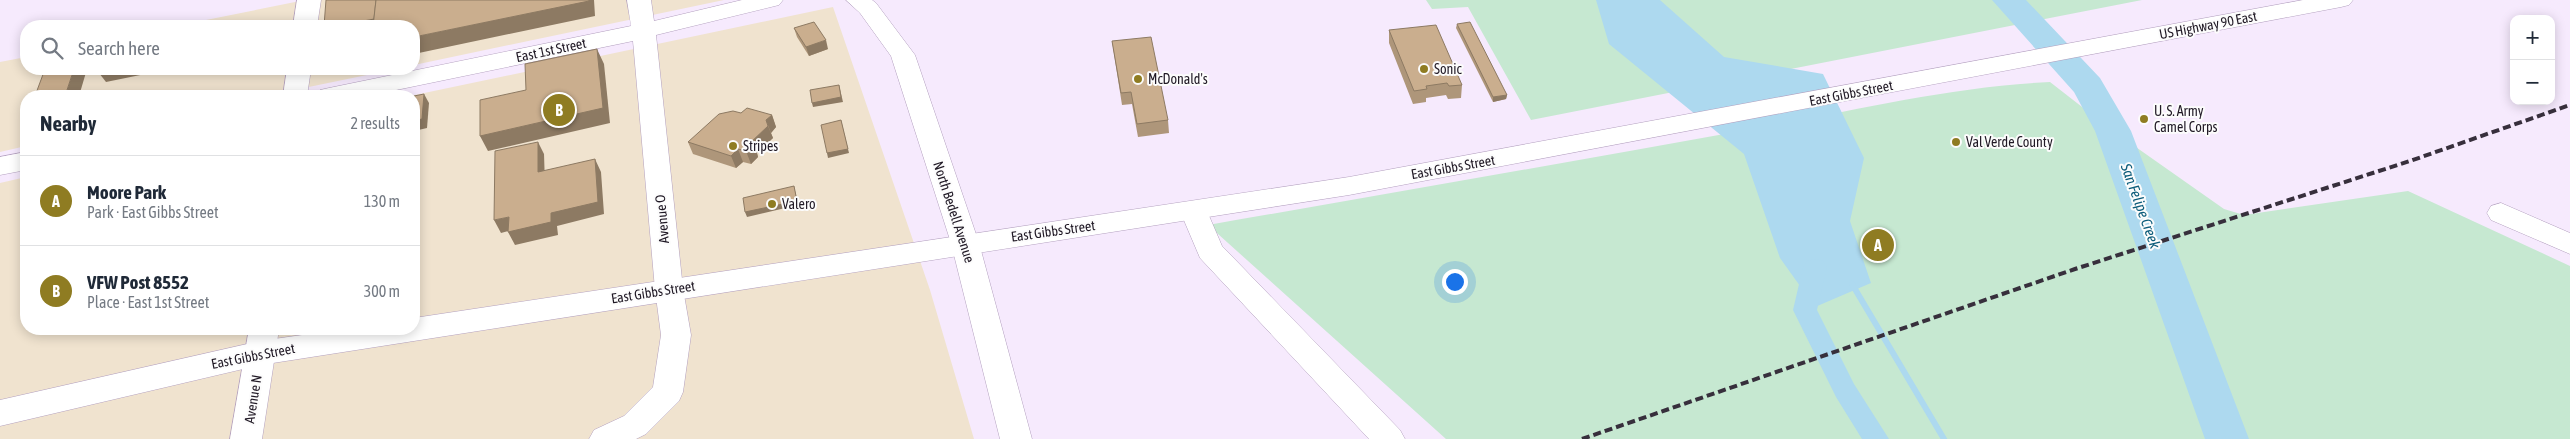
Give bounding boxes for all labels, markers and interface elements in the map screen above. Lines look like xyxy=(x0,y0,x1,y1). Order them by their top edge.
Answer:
street label: US Highway 90 East xyxy=(2158,8,2258,42)
map controls xyxy=(2510,15,2555,105)
button: + xyxy=(2510,15,2555,60)
search box xyxy=(20,20,420,75)
icon: search xyxy=(38,34,66,62)
street label: East 1st Street xyxy=(514,35,588,65)
text: Search here xyxy=(78,37,160,59)
button: − xyxy=(2510,60,2555,105)
place label: Sonic xyxy=(1434,61,1462,77)
marker: Sonic xyxy=(1418,63,1430,75)
place label: McDonald's xyxy=(1148,71,1208,87)
marker: McDonald's xyxy=(1132,73,1144,85)
street label: East Gibbs Street xyxy=(1808,77,1894,109)
pin: B xyxy=(543,91,575,129)
place label: U. S. Army Camel Corps xyxy=(2154,103,2218,135)
text: Nearby xyxy=(40,111,96,135)
marker: U. S. Army Camel Corps xyxy=(2138,113,2150,125)
text: 2 results xyxy=(350,114,400,132)
place label: Val Verde County xyxy=(1966,134,2053,150)
marker: Val Verde County xyxy=(1950,136,1962,148)
place label: Stripes xyxy=(743,138,778,154)
marker: Stripes xyxy=(727,140,739,152)
street label: East Gibbs Street xyxy=(1410,152,1496,182)
street label: North Bedell Avenue xyxy=(930,159,978,265)
water label: San Felipe Creek xyxy=(2117,160,2164,251)
text: Moore Park xyxy=(87,181,166,203)
text: A xyxy=(52,192,60,210)
text: 130 m xyxy=(364,192,400,210)
street label: Avenue O xyxy=(652,194,672,244)
place label: Valero xyxy=(782,196,816,212)
marker: Valero xyxy=(766,198,778,210)
text: Park · East Gibbs Street xyxy=(87,203,219,221)
street label: East Gibbs Street xyxy=(1010,217,1096,245)
pin: A xyxy=(1862,226,1894,264)
your location xyxy=(1442,269,1468,295)
text: VFW Post 8552 xyxy=(87,271,189,293)
street label: East Gibbs Street xyxy=(610,277,696,307)
text: B xyxy=(52,282,60,300)
text: 300 m xyxy=(364,282,400,300)
text: Place · East 1st Street xyxy=(87,293,209,311)
street label: East Gibbs Street xyxy=(210,340,296,372)
street label: Avenue N xyxy=(241,374,265,424)

